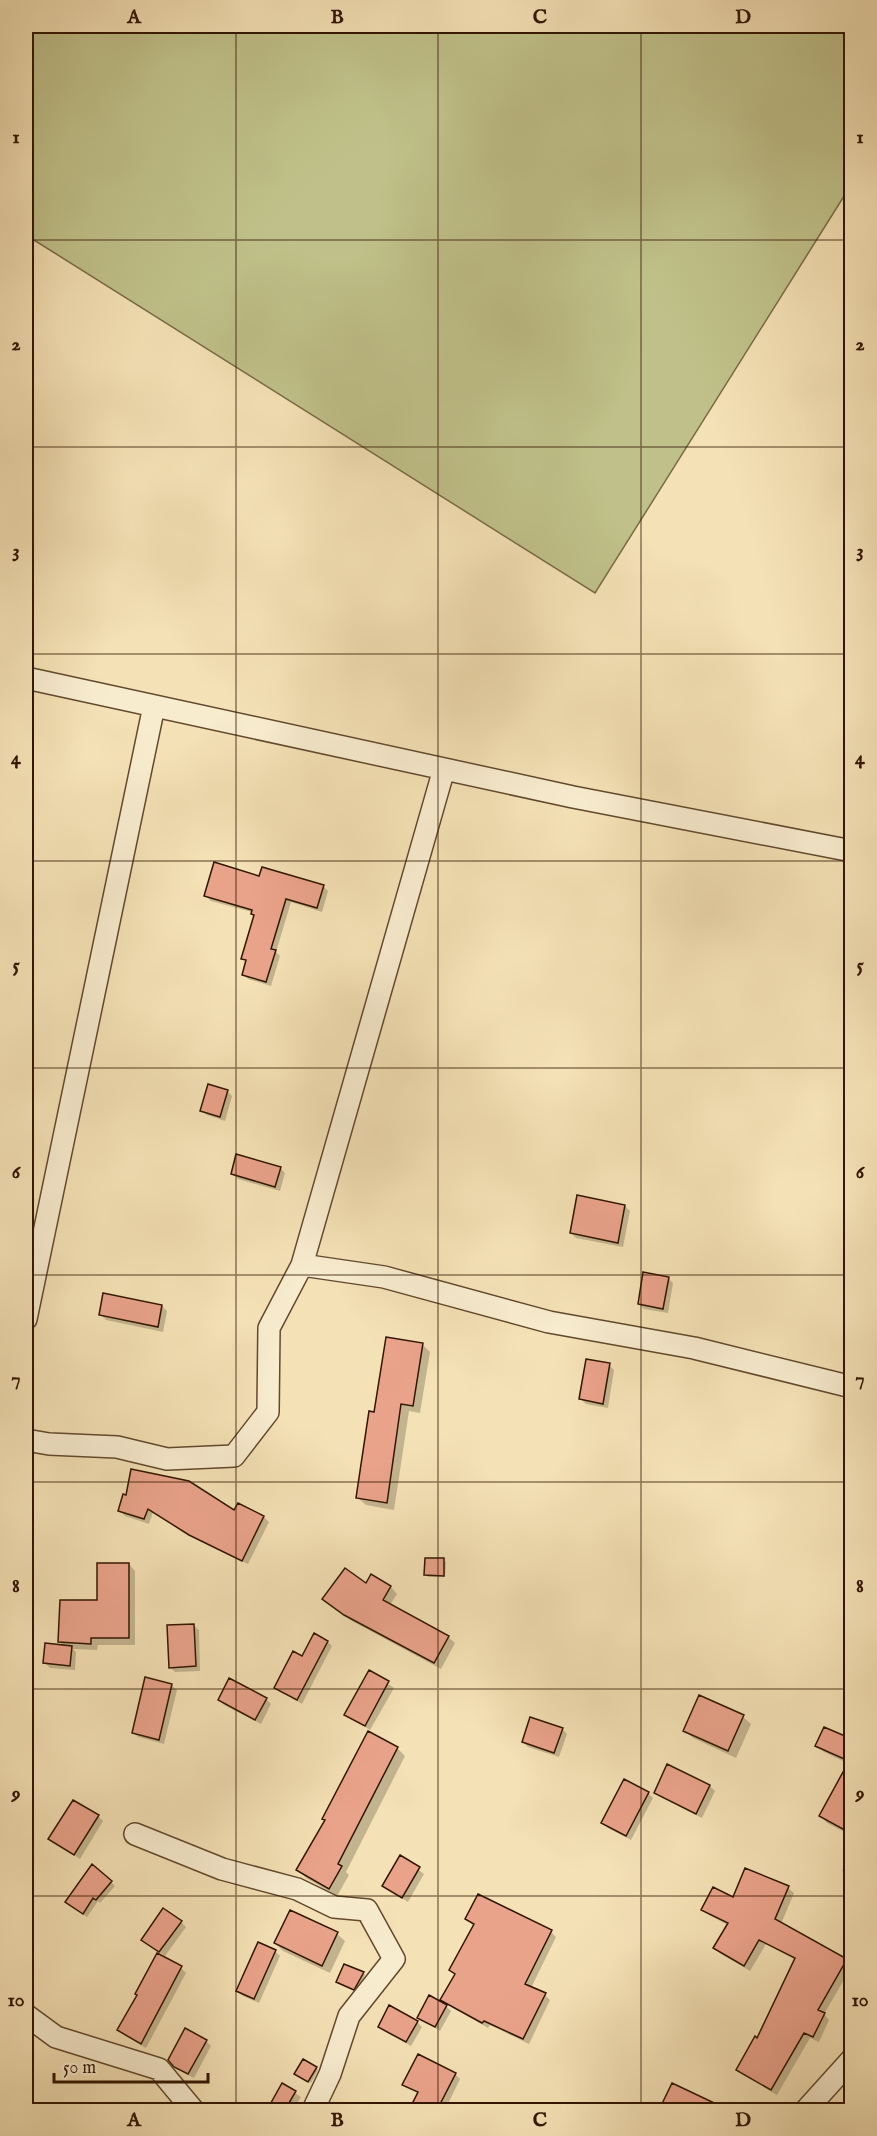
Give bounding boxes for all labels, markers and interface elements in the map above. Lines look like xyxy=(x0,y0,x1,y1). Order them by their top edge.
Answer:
text: A xyxy=(126,5,142,30)
text: B xyxy=(330,5,344,30)
text: C xyxy=(533,5,547,30)
text: D xyxy=(735,5,751,30)
text: 1 xyxy=(12,125,20,150)
text: 1 xyxy=(856,125,864,150)
text: 2 xyxy=(11,332,21,357)
text: 2 xyxy=(855,332,865,357)
text: 3 xyxy=(12,539,20,564)
text: 3 xyxy=(856,539,864,564)
text: 4 xyxy=(11,746,22,771)
text: 4 xyxy=(855,746,866,771)
text: 5 xyxy=(12,953,20,978)
text: 5 xyxy=(856,953,864,978)
text: 6 xyxy=(12,1160,22,1185)
text: 6 xyxy=(856,1160,866,1185)
text: 7 xyxy=(11,1367,21,1392)
text: 7 xyxy=(855,1367,865,1392)
text: 8 xyxy=(12,1574,20,1599)
text: 8 xyxy=(856,1574,864,1599)
text: 9 xyxy=(11,1781,21,1806)
text: 9 xyxy=(855,1781,865,1806)
text: 10 xyxy=(7,1988,25,2013)
text: 10 xyxy=(851,1988,869,2013)
scale bar xyxy=(54,2046,208,2084)
text: 50 m xyxy=(63,2057,96,2080)
text: A xyxy=(126,2108,142,2133)
text: B xyxy=(330,2108,344,2133)
text: C xyxy=(533,2108,547,2133)
text: D xyxy=(735,2108,751,2133)

